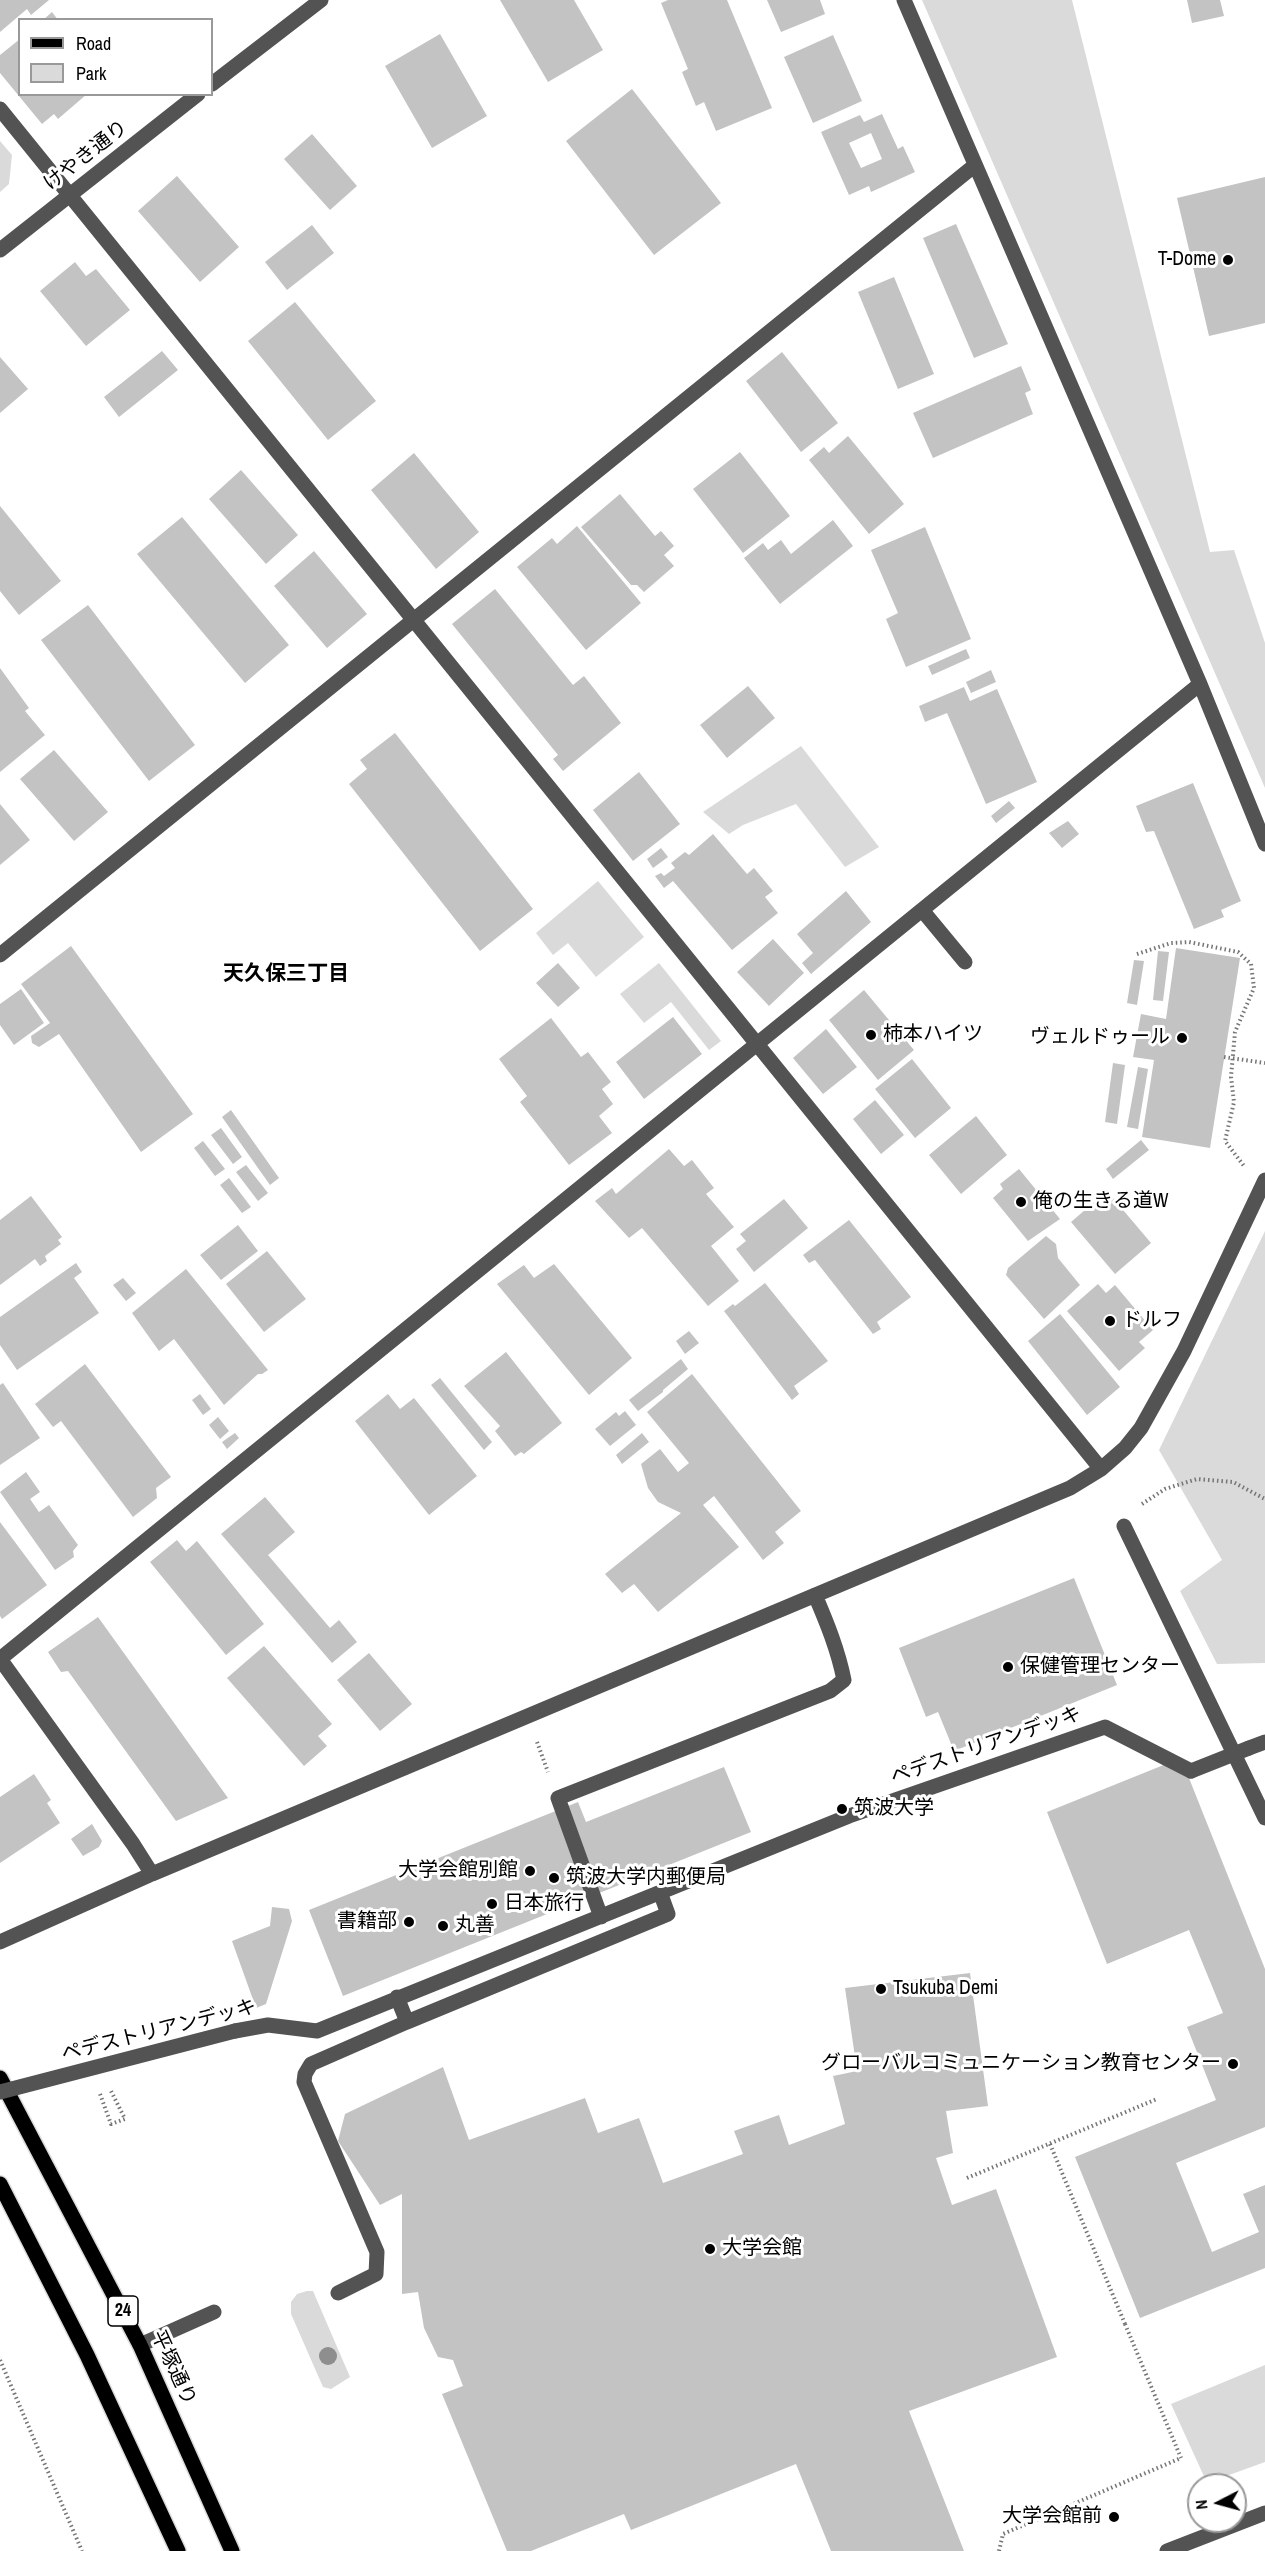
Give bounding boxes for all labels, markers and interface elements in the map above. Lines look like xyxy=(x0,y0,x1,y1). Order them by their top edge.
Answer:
legend xyxy=(18,18,213,96)
text: Road xyxy=(76,31,111,56)
text: Park xyxy=(76,61,106,86)
street label: けやき通り xyxy=(39,116,133,196)
place label: T-Dome xyxy=(1158,248,1216,272)
marker: T-Dome xyxy=(1221,253,1235,267)
district label: 天久保三丁目 xyxy=(223,961,349,987)
place label: 柿本ハイツ xyxy=(883,1023,983,1047)
place label: ヴェルドゥール xyxy=(1030,1026,1170,1050)
marker: 柿本ハイツ xyxy=(864,1028,878,1042)
marker: ヴェルドゥール xyxy=(1175,1031,1189,1045)
place label: 俺の生きる道W xyxy=(1033,1190,1168,1214)
marker: 俺の生きる道W xyxy=(1014,1195,1028,1209)
place label: ドルフ xyxy=(1122,1309,1182,1333)
marker: ドルフ xyxy=(1103,1314,1117,1328)
place label: 保健管理センター xyxy=(1020,1655,1180,1679)
marker: 保健管理センター xyxy=(1001,1660,1015,1674)
street label: ペデストリアンデッキ xyxy=(888,1702,1084,1790)
place label: 筑波大学 xyxy=(854,1797,934,1821)
marker: 筑波大学 xyxy=(835,1802,849,1816)
place label: 大学会館別館 xyxy=(398,1859,518,1883)
marker: 大学会館別館 xyxy=(523,1864,537,1878)
place label: 筑波大学内郵便局 xyxy=(566,1866,726,1890)
marker: 筑波大学内郵便局 xyxy=(547,1871,561,1885)
place label: 日本旅行 xyxy=(504,1892,584,1916)
marker: 日本旅行 xyxy=(485,1897,499,1911)
place label: 書籍部 xyxy=(337,1910,397,1934)
place label: 丸善 xyxy=(455,1914,495,1938)
marker: 書籍部 xyxy=(402,1915,416,1929)
marker: 丸善 xyxy=(436,1919,450,1933)
place label: Tsukuba Demi xyxy=(893,1977,998,2001)
marker: Tsukuba Demi xyxy=(874,1982,888,1996)
street label: ペデストリアンデッキ xyxy=(59,1995,259,2067)
place label: グローバルコミュニケーション教育センター xyxy=(821,2052,1221,2076)
marker: グローバルコミュニケーション教育センター xyxy=(1226,2057,1240,2071)
place label: 大学会館 xyxy=(722,2237,802,2261)
marker: 大学会館 xyxy=(703,2242,717,2256)
road number: 24 xyxy=(108,2296,138,2326)
street label: 平塚通り xyxy=(145,2327,201,2409)
north arrow xyxy=(1187,2473,1247,2533)
text: N xyxy=(1190,2499,1213,2511)
place label: 大学会館前 xyxy=(1002,2505,1102,2529)
marker: 大学会館前 xyxy=(1107,2510,1121,2524)

